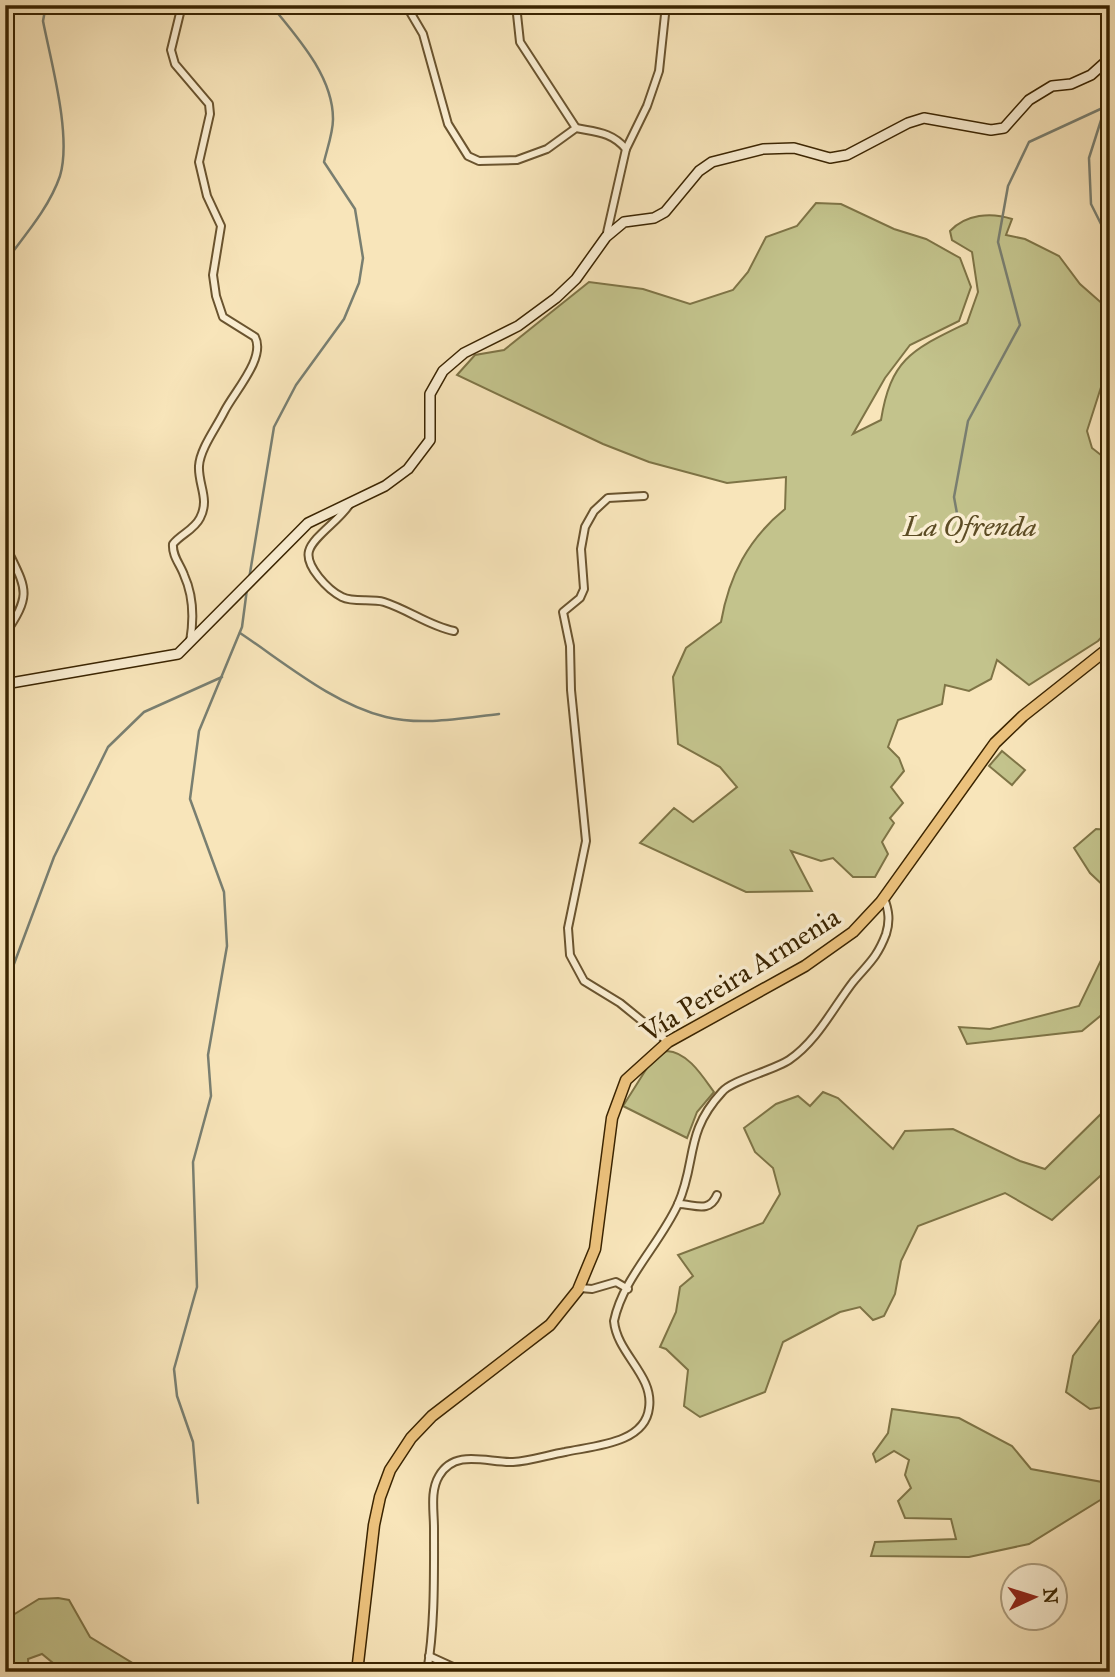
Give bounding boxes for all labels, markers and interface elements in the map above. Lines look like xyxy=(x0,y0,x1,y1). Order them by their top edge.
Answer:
park label: La Ofrenda xyxy=(901,509,1037,544)
street label: Vía Pereira Armenia xyxy=(633,899,847,1050)
north arrow xyxy=(1000,1562,1070,1632)
text: N xyxy=(1038,1587,1062,1605)

